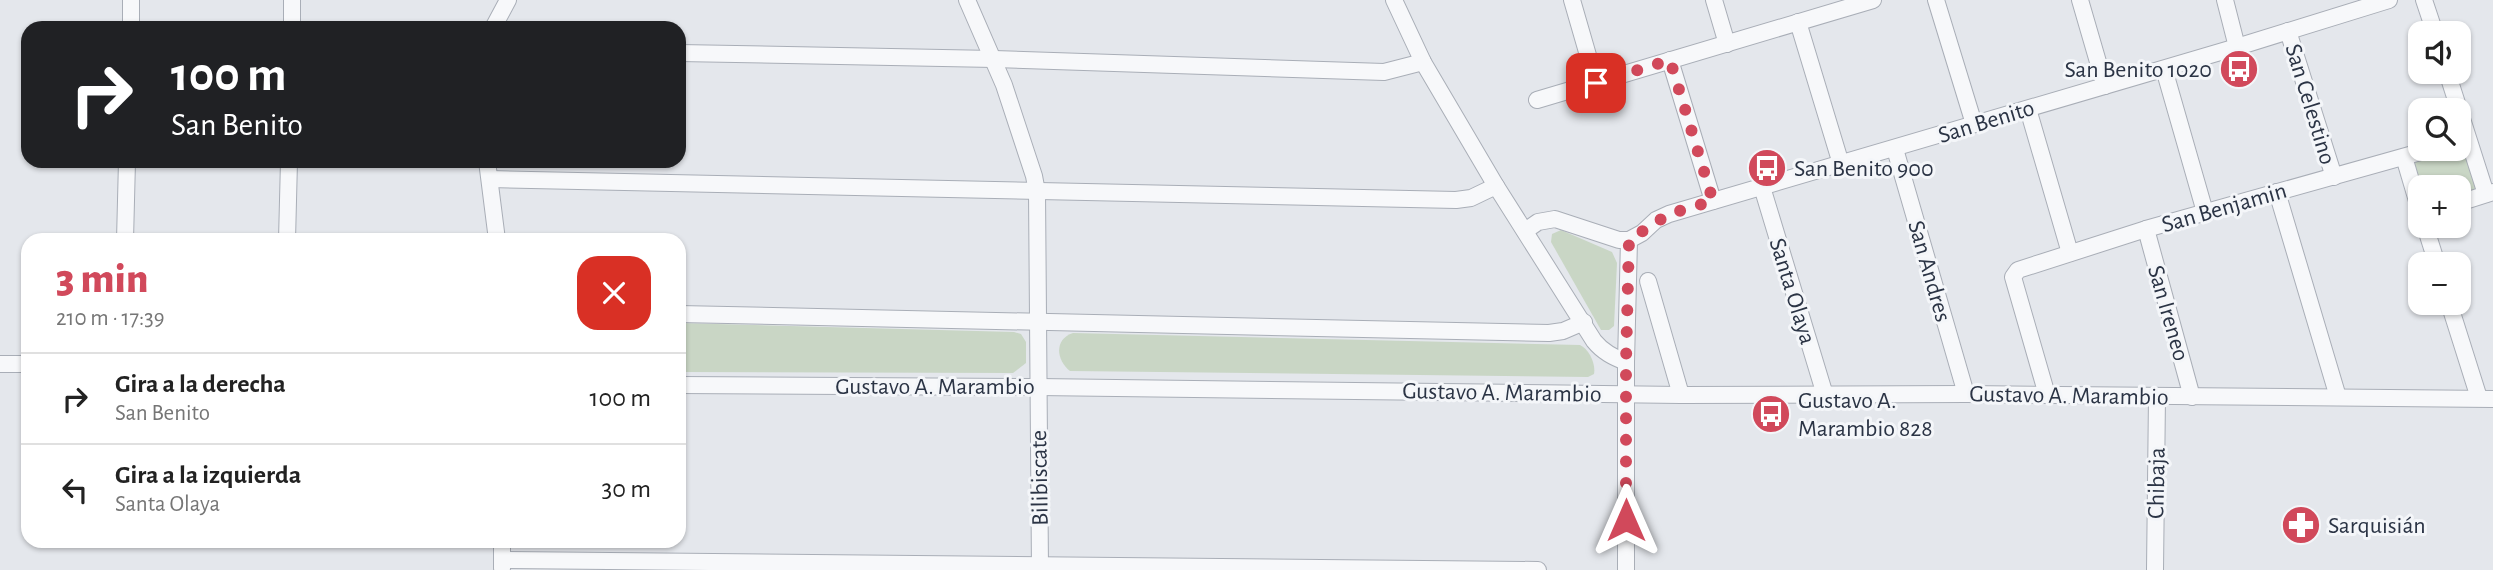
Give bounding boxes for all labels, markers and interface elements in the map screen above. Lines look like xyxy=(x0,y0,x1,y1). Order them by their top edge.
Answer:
map controls xyxy=(2408,21,2471,315)
button: sound xyxy=(2408,21,2471,84)
street label: San Celestino xyxy=(2280,41,2340,167)
bus stop icon: San Benito 1020 xyxy=(2218,48,2260,90)
icon: right xyxy=(56,49,147,140)
text: 100 m xyxy=(171,51,287,100)
pin xyxy=(1566,53,1626,113)
place label: San Benito 1020 xyxy=(2064,58,2212,82)
icon: arrive xyxy=(1577,64,1615,102)
street label: San Benito xyxy=(1935,96,2037,148)
button: search xyxy=(2408,98,2471,161)
text: San Benito xyxy=(171,109,303,141)
bus stop icon: San Benito 900 xyxy=(1746,147,1788,189)
place label: San Benito 900 xyxy=(1794,157,1934,181)
button: + xyxy=(2408,175,2471,238)
street label: San Benjamin xyxy=(2159,179,2289,237)
street label: San Andres xyxy=(1903,218,1955,325)
street label: Santa Olaya xyxy=(1765,235,1820,347)
button: − xyxy=(2408,252,2471,315)
button: close xyxy=(577,256,651,330)
text: 3 min xyxy=(56,258,148,300)
street label: San Ireneo xyxy=(2143,263,2193,364)
text: 210 m · 17:39 xyxy=(56,307,165,330)
text: Gira a la derecha xyxy=(115,371,286,397)
street label: Gustavo A. Marambio xyxy=(835,375,1035,399)
street label: Gustavo A. Marambio xyxy=(1402,379,1602,407)
icon: right xyxy=(56,380,94,418)
street label: Gustavo A. Marambio xyxy=(1969,382,2169,410)
text: 100 m xyxy=(590,385,651,411)
place label: Gustavo A. Marambio 828 xyxy=(1798,389,1933,441)
bus stop icon: Gustavo A. Marambio 828 xyxy=(1750,393,1792,435)
text: San Benito xyxy=(115,402,210,425)
street label: Bilibiscate xyxy=(1027,430,1053,526)
street label: Chibaja xyxy=(2144,447,2170,519)
text: Gira a la izquierda xyxy=(115,462,301,488)
icon: left xyxy=(56,471,94,509)
text: 30 m xyxy=(601,476,651,502)
position arrow xyxy=(1589,483,1663,557)
text: Santa Olaya xyxy=(115,493,220,516)
pharmacy icon: Sarquisián xyxy=(2280,504,2322,546)
place label: Sarquisián xyxy=(2328,514,2426,538)

